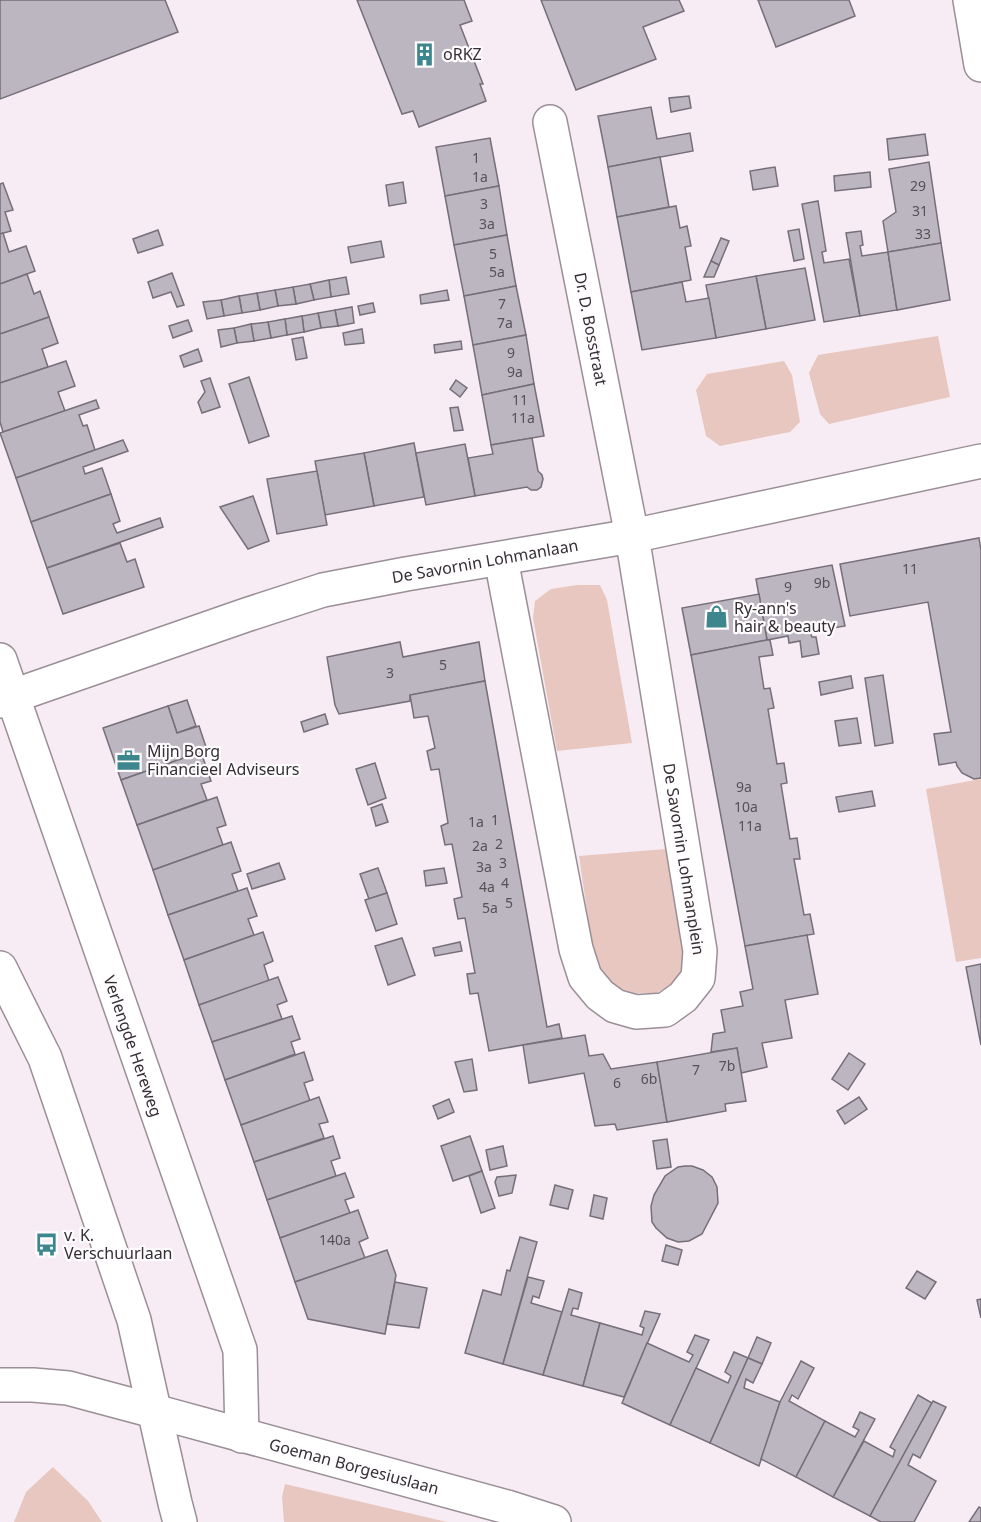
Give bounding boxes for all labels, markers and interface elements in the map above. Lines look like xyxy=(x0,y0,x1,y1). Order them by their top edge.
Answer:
building icon: oRKZ xyxy=(412,41,438,67)
place label: oRKZ xyxy=(443,43,482,65)
house number: 1 xyxy=(472,148,480,167)
house number: 1a xyxy=(472,167,488,186)
house number: 29 xyxy=(910,176,926,195)
house number: 3 xyxy=(480,194,488,213)
house number: 31 xyxy=(912,201,928,220)
house number: 3a xyxy=(479,214,495,233)
house number: 33 xyxy=(915,224,931,243)
house number: 5 xyxy=(489,244,497,263)
house number: 5a xyxy=(489,262,505,281)
street label: Dr. D. Bosstraat xyxy=(569,271,613,388)
house number: 7 xyxy=(498,294,506,313)
house number: 7a xyxy=(497,313,513,332)
house number: 9 xyxy=(507,343,515,362)
house number: 9a xyxy=(507,362,523,381)
house number: 11 xyxy=(512,390,528,409)
house number: 11a xyxy=(511,408,535,427)
street label: De Savornin Lohmanlaan xyxy=(390,534,580,588)
house number: 11 xyxy=(902,559,918,578)
house number: 9b xyxy=(814,573,830,592)
house number: 9 xyxy=(784,577,792,596)
place label: Ry-ann's hair & beauty xyxy=(734,597,836,637)
shop icon: Ry-ann's hair & beauty xyxy=(703,604,729,630)
house number: 5 xyxy=(439,655,447,674)
house number: 3 xyxy=(386,663,394,682)
place label: Mijn Borg Financieel Adviseurs xyxy=(147,740,300,780)
office icon: Mijn Borg Financieel Adviseurs xyxy=(116,747,142,773)
street label: De Savornin Lohmanplein xyxy=(658,762,710,956)
house number: 9a xyxy=(736,777,752,796)
house number: 10a xyxy=(734,797,758,816)
house number: 1 xyxy=(491,810,499,829)
house number: 1a xyxy=(468,812,484,831)
house number: 11a xyxy=(738,816,762,835)
house number: 2 xyxy=(495,834,503,853)
house number: 2a xyxy=(472,836,488,855)
house number: 3 xyxy=(499,853,507,872)
house number: 3a xyxy=(476,857,492,876)
house number: 4 xyxy=(501,873,509,892)
house number: 4a xyxy=(479,877,495,896)
house number: 5 xyxy=(505,893,513,912)
house number: 5a xyxy=(482,898,498,917)
street label: Verlengde Hereweg xyxy=(98,972,168,1120)
house number: 7b xyxy=(719,1056,735,1075)
house number: 7 xyxy=(692,1060,700,1079)
house number: 6b xyxy=(641,1069,657,1088)
house number: 6 xyxy=(613,1073,621,1092)
place label: v. K. Verschuurlaan xyxy=(64,1224,173,1264)
house number: 140a xyxy=(319,1230,351,1249)
bus stop icon: v. K. Verschuurlaan xyxy=(33,1231,59,1257)
street label: Goeman Borgesiuslaan xyxy=(267,1433,441,1499)

